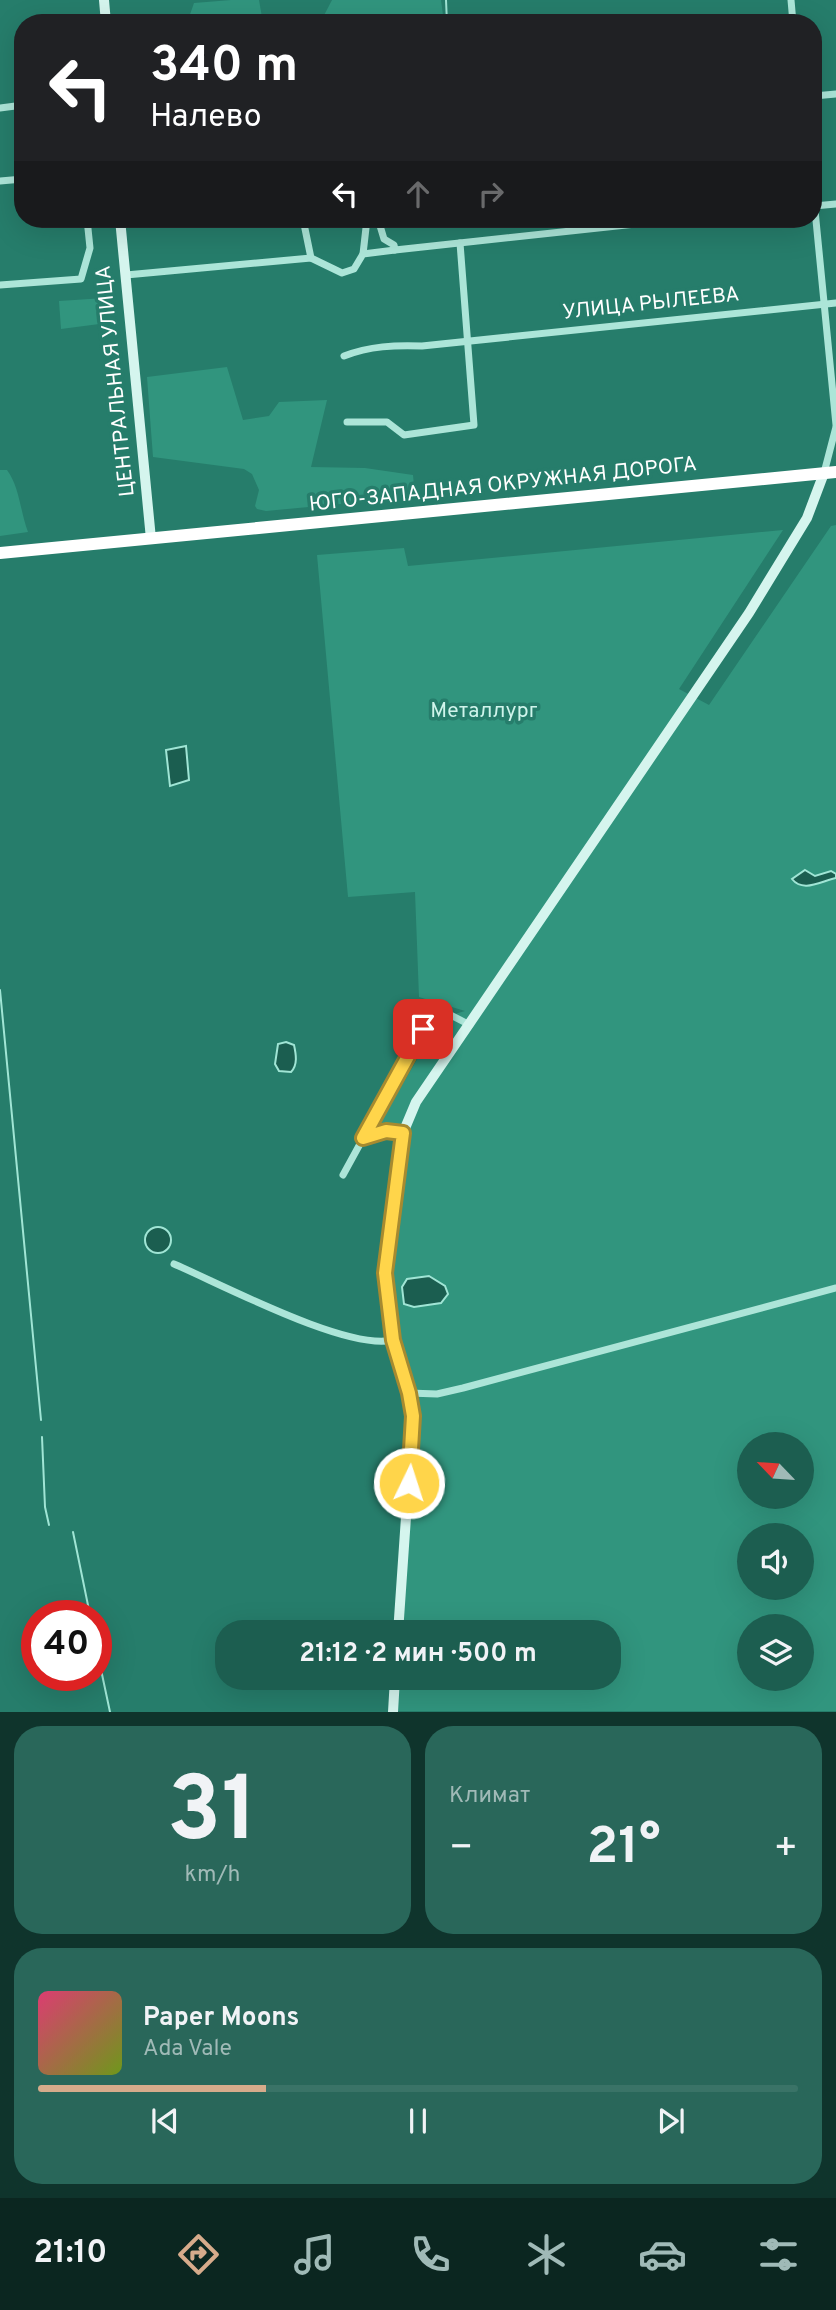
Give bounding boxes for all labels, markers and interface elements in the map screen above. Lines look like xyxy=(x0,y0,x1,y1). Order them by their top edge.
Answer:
text: 340 m xyxy=(150,37,298,99)
icon: left xyxy=(35,42,126,133)
text: Налево xyxy=(150,98,262,138)
icon: left xyxy=(326,175,364,213)
icon: ahead xyxy=(399,175,437,213)
icon: right xyxy=(472,175,510,213)
street label: ЦЕНТРАЛЬНАЯ УЛИЦА xyxy=(90,264,142,498)
street label: УЛИЦА РЫЛЕЕВА xyxy=(561,281,741,327)
street label: ЮГО-ЗАПАДНАЯ ОКРУЖНАЯ ДОРОГА xyxy=(308,451,698,519)
park label: Металлург xyxy=(430,698,538,725)
pin xyxy=(393,999,453,1059)
icon: arrive xyxy=(404,1010,442,1048)
north arrow xyxy=(737,1432,814,1508)
map controls xyxy=(737,1432,814,1691)
position arrow xyxy=(372,1446,446,1520)
button: sound xyxy=(737,1523,814,1600)
speed limit sign: 40 xyxy=(21,1600,112,1691)
button: layers xyxy=(737,1614,814,1691)
text: 21:12 · 2 мин · 500 m xyxy=(299,1638,537,1671)
text: 31 xyxy=(167,1758,258,1873)
text: Климат xyxy=(449,1782,530,1811)
text: 21° xyxy=(586,1816,661,1882)
text: − xyxy=(449,1825,474,1874)
text: + xyxy=(773,1825,798,1874)
text: km/h xyxy=(185,1861,240,1890)
text: Paper Moons xyxy=(143,2002,299,2035)
text: Ada Vale xyxy=(143,2035,232,2064)
icon: previous xyxy=(146,2102,184,2140)
icon: pause xyxy=(399,2102,437,2140)
icon: next xyxy=(652,2102,690,2140)
icon: directions xyxy=(174,2230,223,2279)
icon: music xyxy=(290,2230,339,2279)
icon: phone xyxy=(406,2230,455,2279)
icon: climate xyxy=(522,2230,571,2279)
icon: car xyxy=(638,2230,687,2279)
icon: filters xyxy=(754,2230,803,2279)
text: 21:10 xyxy=(33,2234,107,2274)

